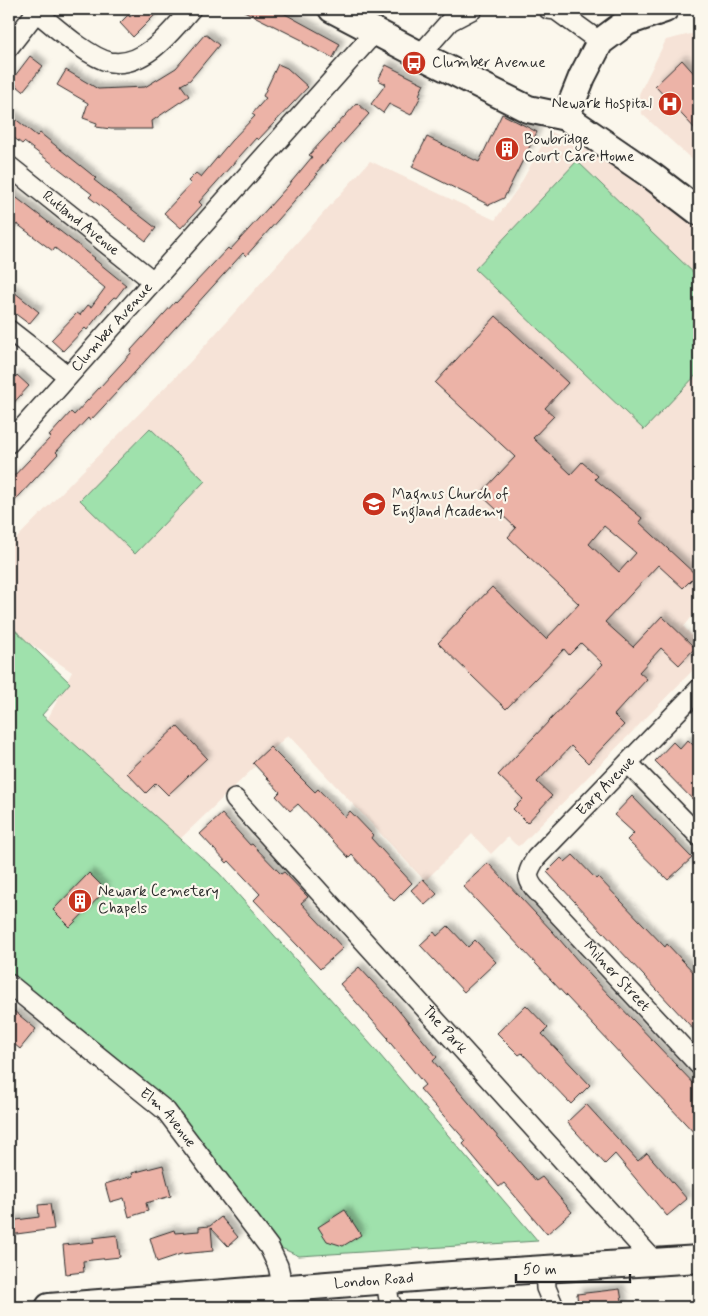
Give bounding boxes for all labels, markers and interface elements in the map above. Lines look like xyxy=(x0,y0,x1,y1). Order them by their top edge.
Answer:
bus stop icon: Clumber Avenue xyxy=(401,50,427,76)
place label: Clumber Avenue xyxy=(432,53,546,73)
hospital icon: Newark Hospital xyxy=(657,91,683,117)
place label: Newark Hospital xyxy=(552,94,652,114)
place label: Bowbridge Court Care Home xyxy=(524,130,634,167)
building icon: Bowbridge Court Care Home xyxy=(494,136,520,162)
street label: Rutland Avenue xyxy=(38,186,124,261)
street label: Clumber Avenue xyxy=(67,278,157,376)
place label: Magnus Church of England Academy xyxy=(392,485,508,523)
school or university icon: Magnus Church of England Academy xyxy=(361,491,387,517)
street label: Earp Avenue xyxy=(572,752,640,820)
place label: Newark Cemetery Chapels xyxy=(98,882,219,919)
building icon: Newark Cemetery Chapels xyxy=(67,888,93,914)
street label: Milner Street xyxy=(579,937,655,1016)
street label: The Park xyxy=(417,1002,472,1059)
street label: Elm Avenue xyxy=(135,1084,200,1152)
scale bar xyxy=(516,1251,629,1283)
text: 50 m xyxy=(523,1260,557,1280)
street label: London Road xyxy=(333,1268,415,1294)

